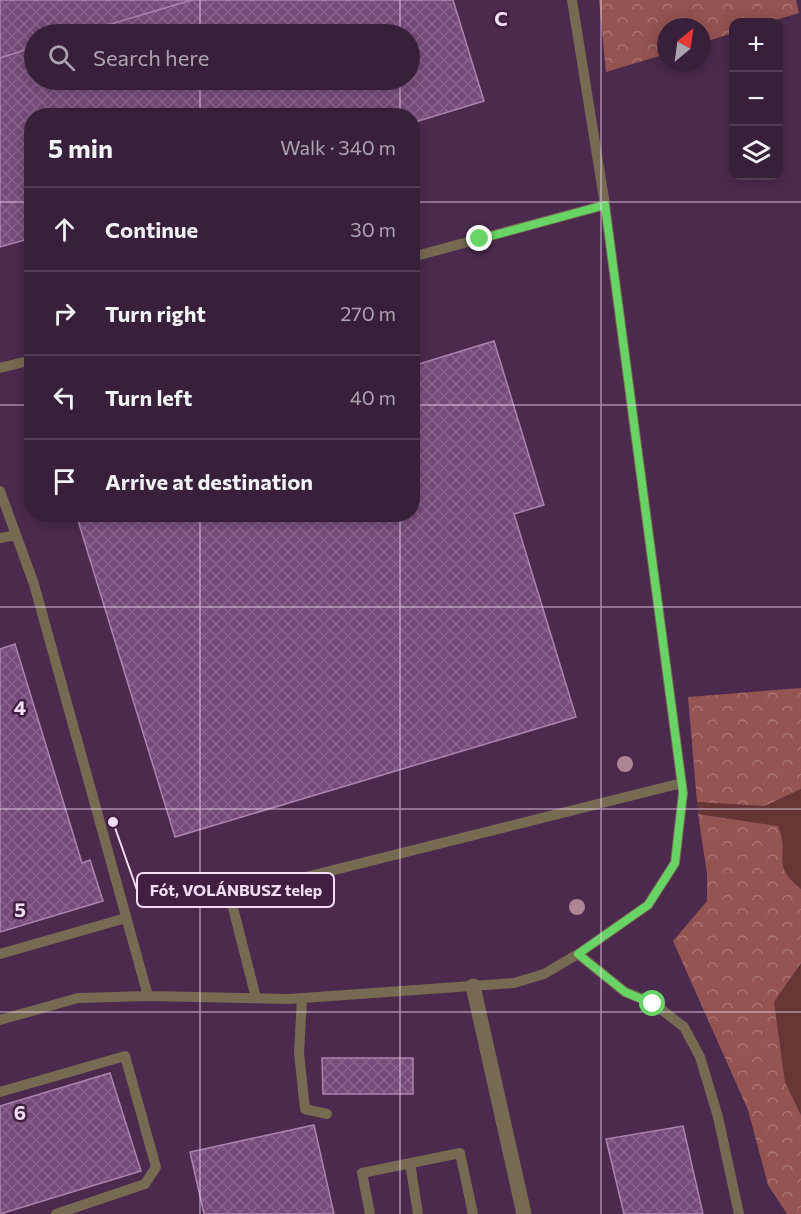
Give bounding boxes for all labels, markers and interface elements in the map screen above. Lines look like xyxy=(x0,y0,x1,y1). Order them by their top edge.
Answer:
text: C xyxy=(494,6,508,30)
north arrow xyxy=(657,18,711,72)
map controls xyxy=(729,18,783,180)
button: + xyxy=(729,18,783,72)
search box xyxy=(24,24,420,90)
icon: search xyxy=(45,41,78,74)
text: Search here xyxy=(93,44,209,71)
button: − xyxy=(729,72,783,126)
button: layers xyxy=(729,126,783,180)
text: 5 min xyxy=(48,132,113,163)
text: Walk · 340 m xyxy=(280,135,396,159)
icon: ahead xyxy=(48,213,81,246)
text: Continue xyxy=(105,216,198,243)
text: 30 m xyxy=(350,217,396,241)
route end xyxy=(466,225,492,251)
icon: right xyxy=(48,297,81,330)
text: Turn right xyxy=(105,300,206,327)
text: 270 m xyxy=(340,301,396,325)
icon: left xyxy=(48,381,81,414)
text: Turn left xyxy=(105,384,192,411)
text: 40 m xyxy=(350,385,396,409)
icon: arrive xyxy=(48,465,81,498)
text: Arrive at destination xyxy=(105,468,313,495)
text: 4 xyxy=(14,695,26,719)
callout: Fót, VOLÁNBUSZ telep xyxy=(137,873,334,907)
text: Fót, VOLÁNBUSZ telep xyxy=(150,880,322,899)
text: 5 xyxy=(14,897,26,921)
route start xyxy=(639,990,665,1016)
text: 6 xyxy=(14,1100,26,1124)

